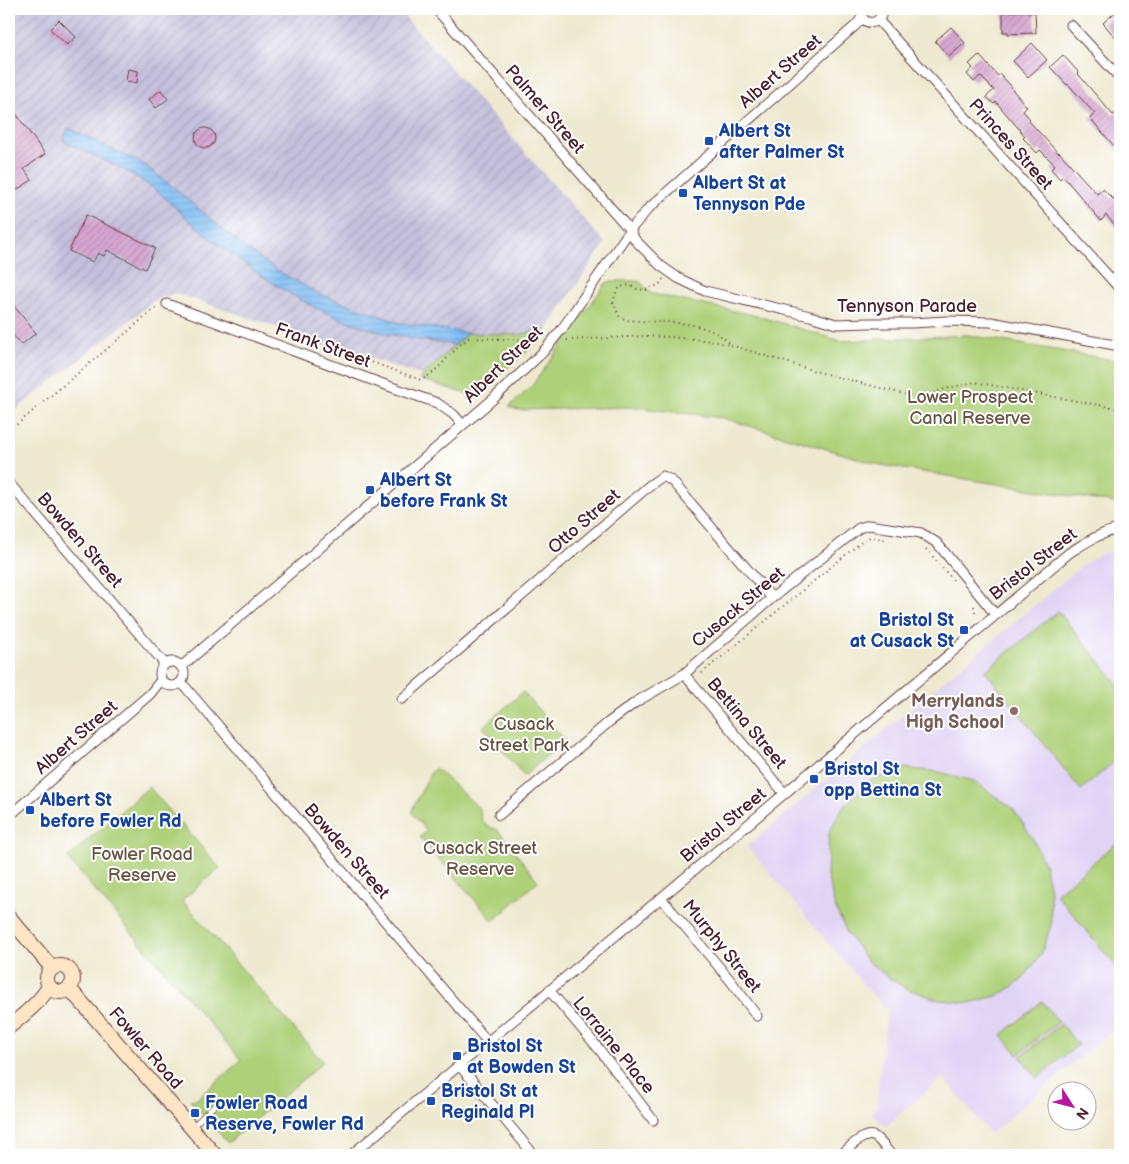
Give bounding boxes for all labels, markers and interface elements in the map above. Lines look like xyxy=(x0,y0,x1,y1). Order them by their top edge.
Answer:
street label: Albert Street xyxy=(735,30,826,113)
street label: Palmer Street xyxy=(500,61,589,158)
street label: Princes Street xyxy=(964,94,1057,195)
place label: Albert St after Palmer St xyxy=(718,121,844,163)
marker: Albert St after Palmer St xyxy=(703,135,715,147)
place label: Albert St at Tennyson Pde xyxy=(692,173,805,215)
marker: Albert St at Tennyson Pde xyxy=(677,187,689,199)
street label: Tennyson Parade xyxy=(837,296,977,317)
street label: Frank Street xyxy=(272,319,374,373)
street label: Albert Street xyxy=(459,321,548,407)
park label: Lower Prospect Canal Reserve xyxy=(907,387,1034,429)
place label: Albert St before Frank St xyxy=(379,470,507,512)
marker: Albert St before Frank St xyxy=(364,484,376,496)
street label: Otto Street xyxy=(544,484,625,558)
street label: Bowden Street xyxy=(33,488,127,593)
street label: Bristol Street xyxy=(985,523,1082,605)
street label: Cusack Street xyxy=(688,562,789,652)
place label: Bristol St at Cusack St xyxy=(850,610,954,652)
marker: Bristol St at Cusack St xyxy=(958,624,970,636)
street label: Bettina Street xyxy=(702,673,791,774)
place label: Merrylands High School xyxy=(906,691,1004,733)
street label: Albert Street xyxy=(31,696,122,779)
marker: Merrylands High School xyxy=(1008,705,1020,717)
park label: Cusack Street Park xyxy=(479,714,569,756)
place label: Bristol St opp Bettina St xyxy=(824,759,941,801)
marker: Bristol St opp Bettina St xyxy=(808,773,820,785)
street label: Bristol Street xyxy=(676,783,771,867)
place label: Albert St before Fowler Rd xyxy=(39,790,182,832)
street label: Bowden Street xyxy=(300,799,394,904)
marker: Albert St before Fowler Rd xyxy=(24,804,36,816)
park label: Cusack Street Reserve xyxy=(423,838,538,880)
park label: Fowler Road Reserve xyxy=(91,844,193,886)
street label: Murphy Street xyxy=(678,896,766,997)
street label: Lorraine Place xyxy=(568,993,659,1098)
street label: Fowler Road xyxy=(104,1003,187,1094)
place label: Bristol St at Bowden St xyxy=(467,1036,575,1078)
marker: Bristol St at Bowden St xyxy=(451,1050,463,1062)
place label: Bristol St at Reginald Pl xyxy=(441,1081,538,1123)
north arrow xyxy=(1046,1082,1096,1132)
place label: Fowler Road Reserve, Fowler Rd xyxy=(205,1093,364,1135)
marker: Bristol St at Reginald Pl xyxy=(425,1095,437,1107)
text: N xyxy=(1072,1104,1092,1123)
marker: Fowler Road Reserve, Fowler Rd xyxy=(189,1107,201,1119)

